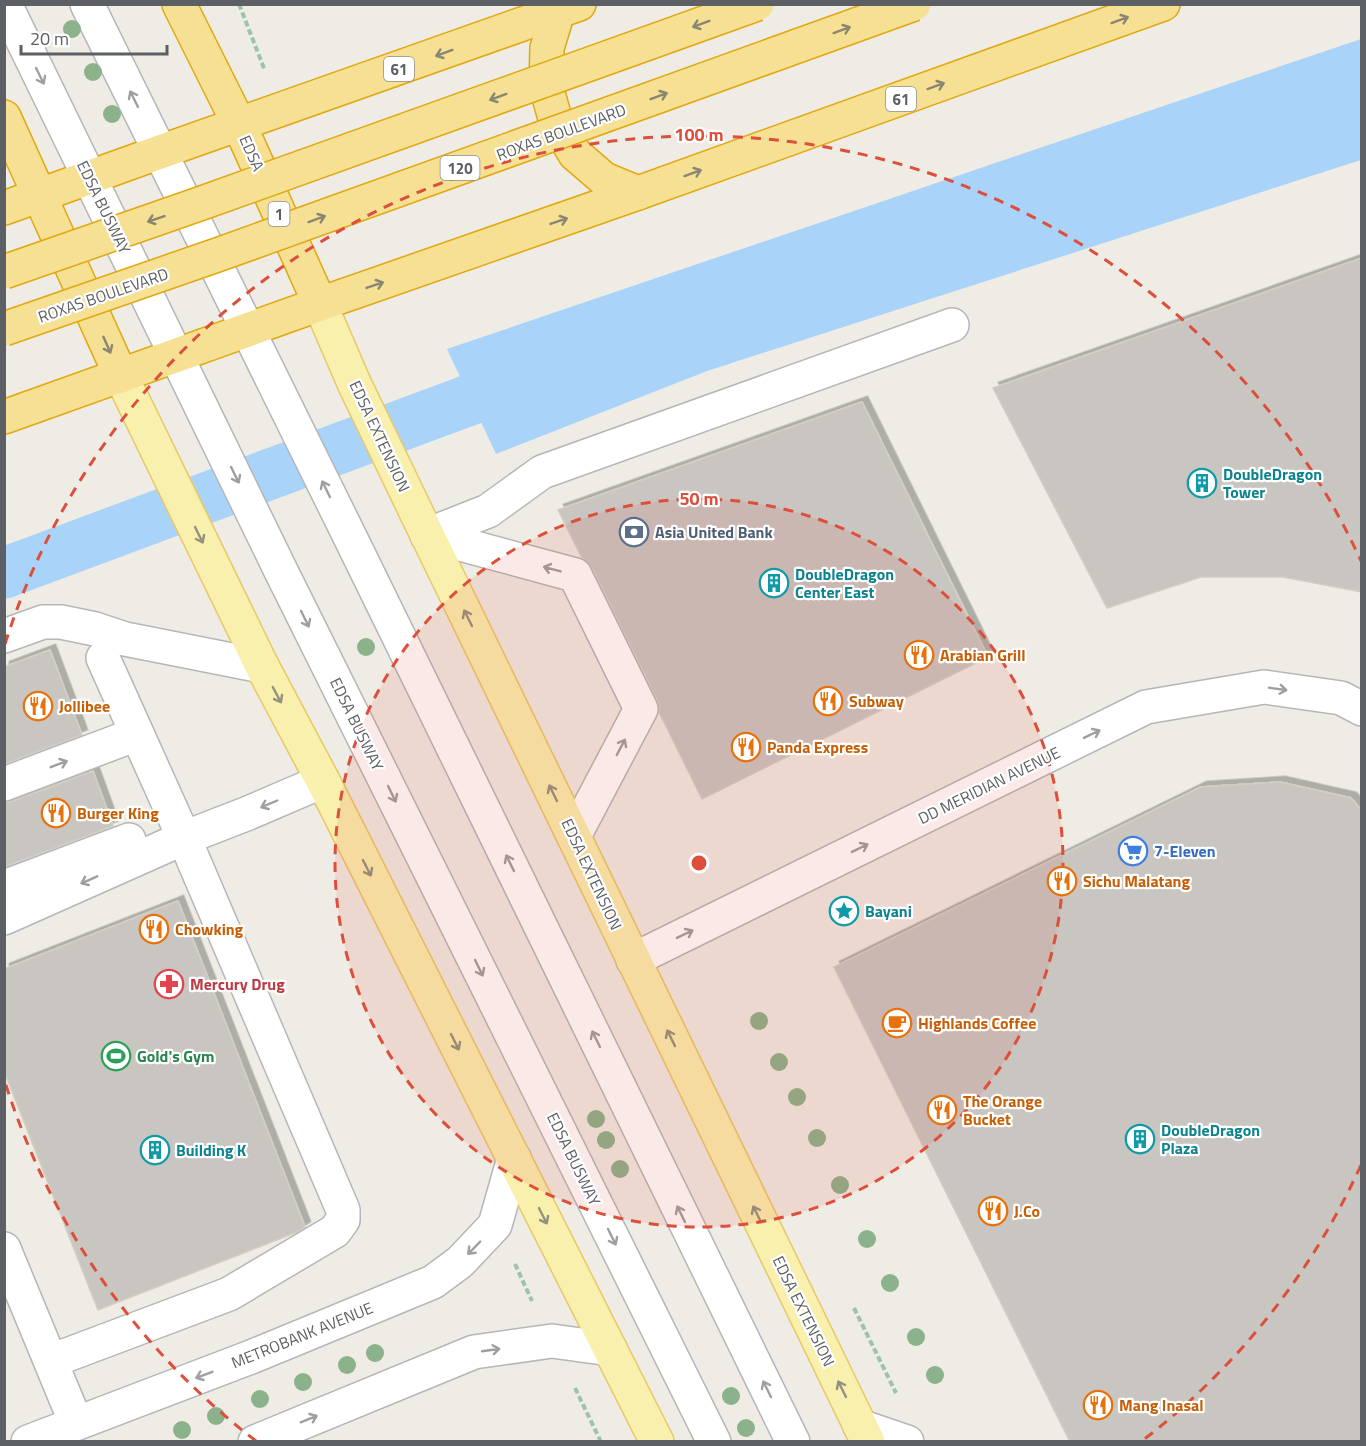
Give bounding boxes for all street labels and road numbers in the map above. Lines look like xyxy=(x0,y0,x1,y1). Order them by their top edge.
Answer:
road number: 61 xyxy=(384,57,414,81)
road number: 61 xyxy=(886,87,916,111)
street label: ROXAS BOULEVARD xyxy=(493,97,629,167)
street label: EDSA xyxy=(233,131,271,175)
street label: EDSA BUSWAY xyxy=(71,156,137,258)
road number: 120 xyxy=(440,156,480,180)
road number: 1 xyxy=(268,202,290,226)
street label: ROXAS BOULEVARD xyxy=(35,261,171,329)
street label: EDSA EXTENSION xyxy=(344,376,416,496)
street label: EDSA BUSWAY xyxy=(324,673,390,775)
street label: DD MERIDIAN AVENUE xyxy=(914,740,1064,830)
street label: EDSA EXTENSION xyxy=(556,814,628,934)
street label: EDSA BUSWAY xyxy=(541,1108,607,1210)
street label: EDSA EXTENSION xyxy=(767,1252,841,1370)
street label: METROBANK AVENUE xyxy=(227,1296,377,1374)

